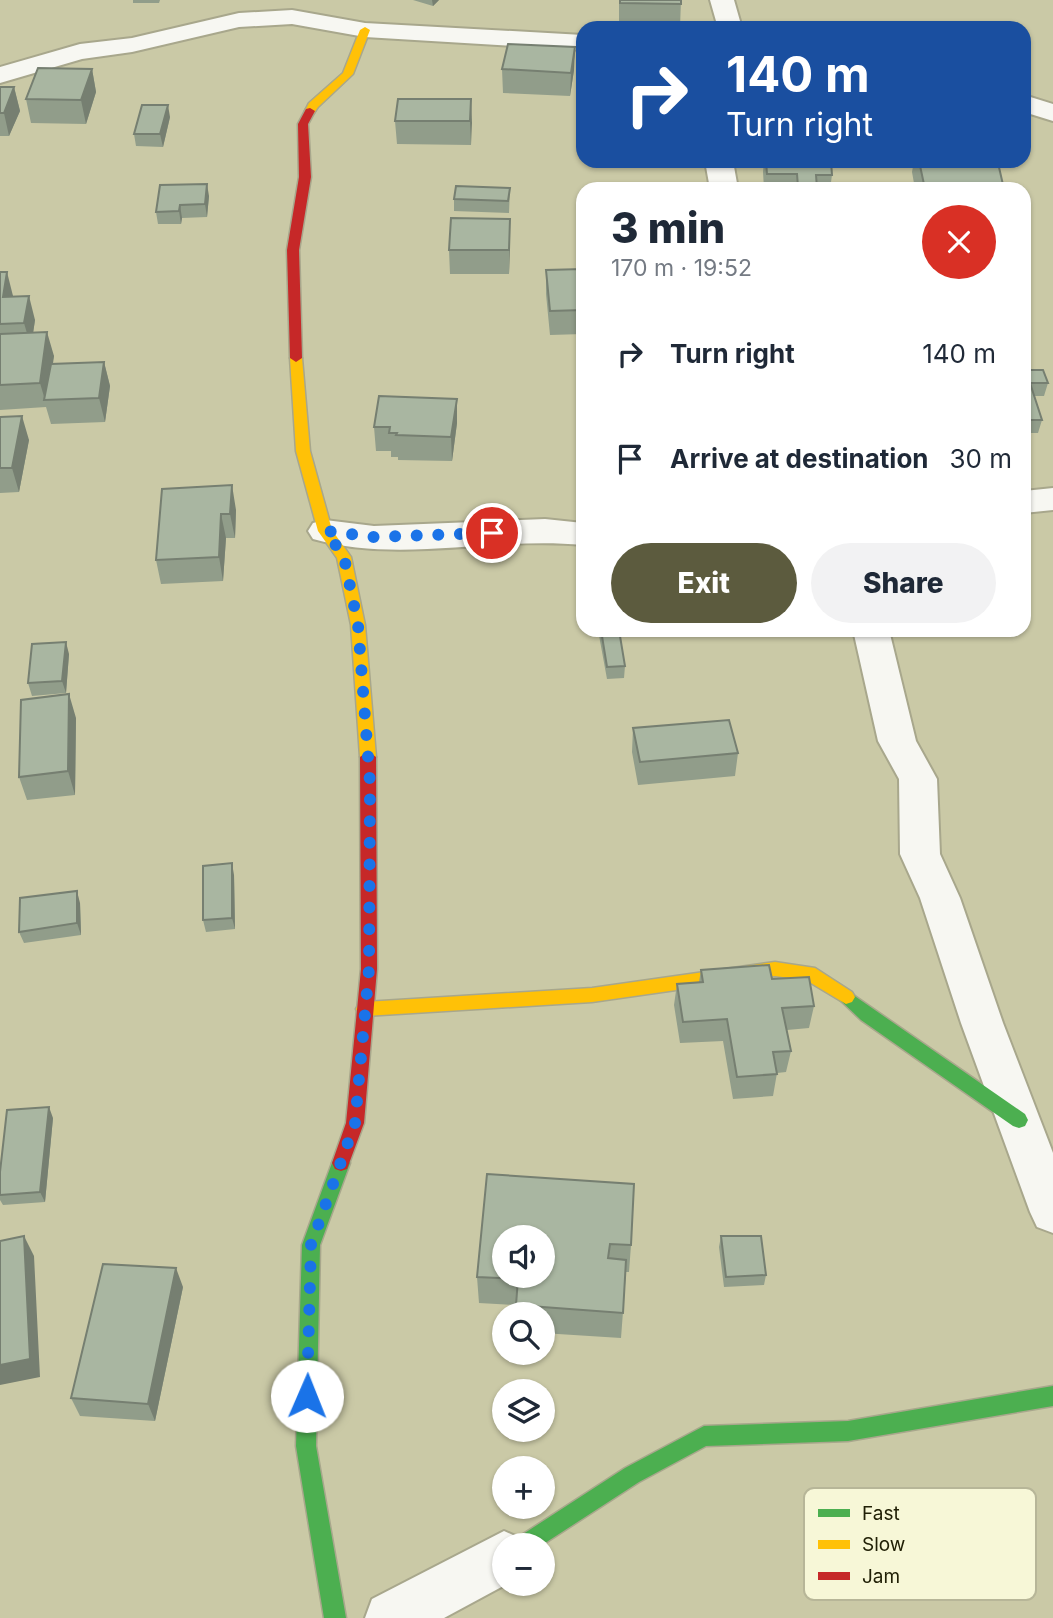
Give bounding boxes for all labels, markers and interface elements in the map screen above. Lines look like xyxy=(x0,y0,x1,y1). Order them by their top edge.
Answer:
text: 140 m xyxy=(726,45,870,104)
icon: right xyxy=(611,49,702,140)
text: Turn right xyxy=(726,105,873,144)
text: 3 min xyxy=(611,202,725,253)
button: close xyxy=(922,205,996,279)
text: 170 m · 19:52 xyxy=(611,254,752,282)
icon: right xyxy=(611,335,649,373)
text: Turn right xyxy=(670,338,795,369)
text: 140 m xyxy=(922,338,996,369)
icon: arrive xyxy=(611,440,649,478)
text: Arrive at destination xyxy=(670,443,929,474)
text: 30 m xyxy=(950,443,1012,474)
pin xyxy=(462,503,522,563)
icon: arrive xyxy=(473,514,511,552)
button: Exit xyxy=(611,543,797,623)
button: Share xyxy=(811,543,996,623)
map controls xyxy=(492,1225,555,1596)
button: sound xyxy=(492,1225,555,1288)
button: search xyxy=(492,1302,555,1365)
position arrow xyxy=(270,1359,344,1433)
button: layers xyxy=(492,1379,555,1442)
button: + xyxy=(492,1456,555,1519)
legend xyxy=(804,1488,1036,1600)
text: Fast xyxy=(862,1502,900,1525)
button: − xyxy=(492,1533,555,1596)
text: Slow xyxy=(862,1533,905,1556)
text: Jam xyxy=(862,1565,900,1588)

